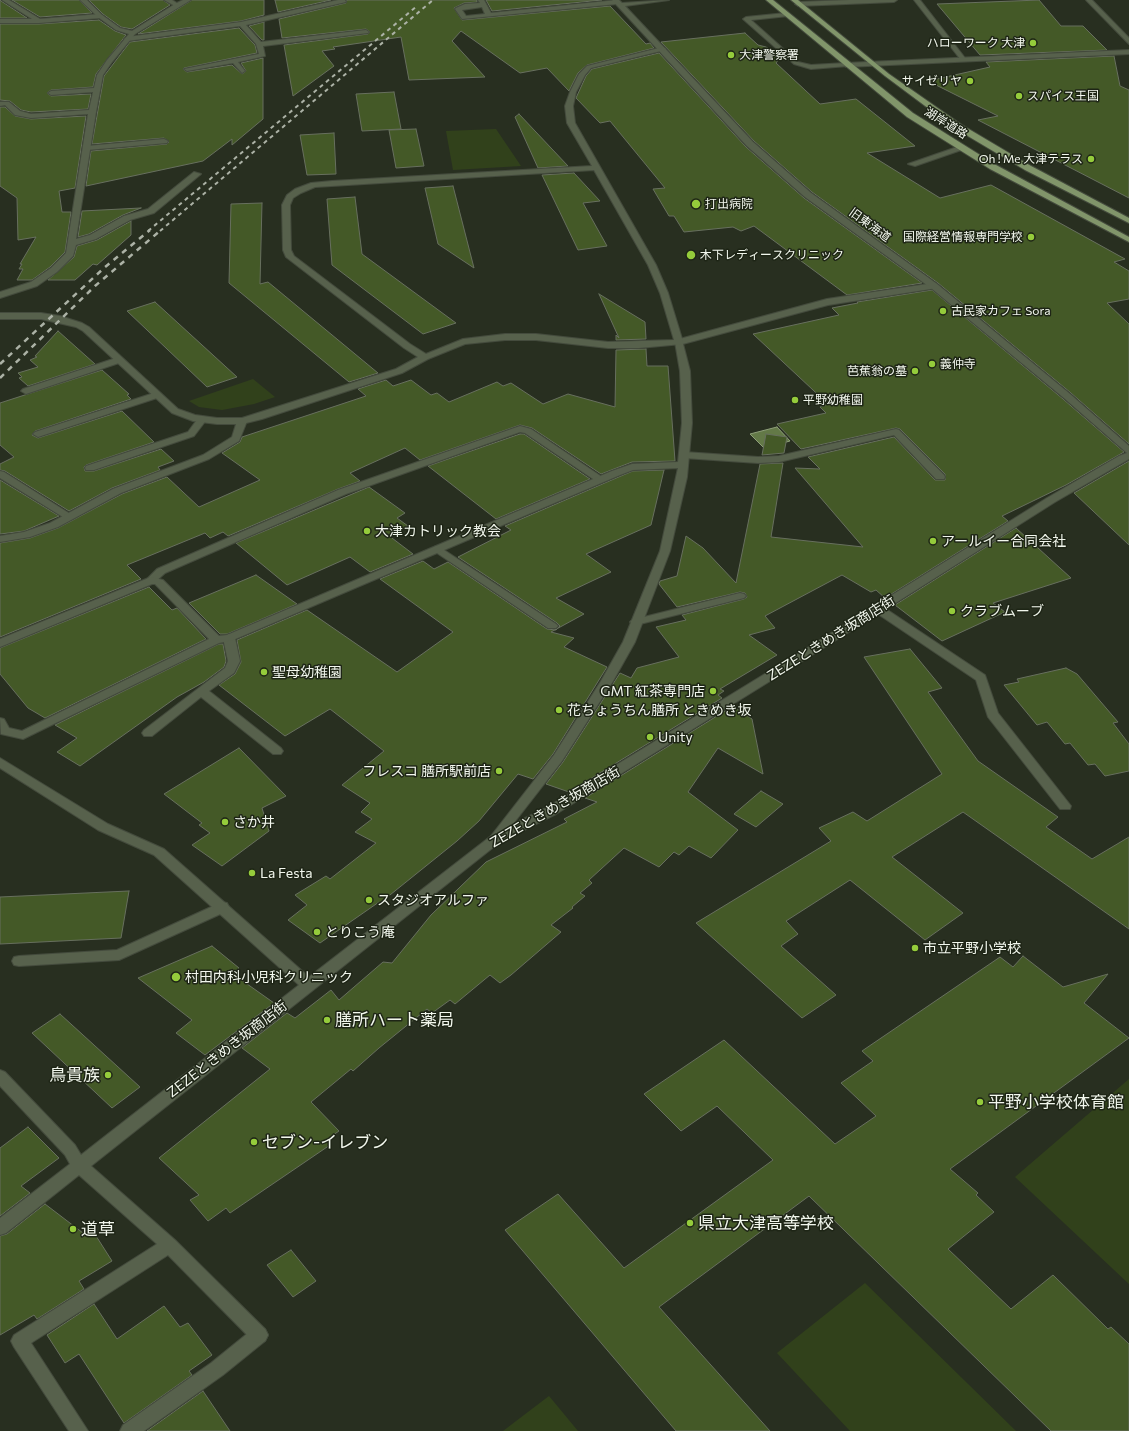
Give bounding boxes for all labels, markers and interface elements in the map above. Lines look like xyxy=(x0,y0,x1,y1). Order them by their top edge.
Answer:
place label: ハローワーク 大津 xyxy=(927,36,1025,50)
marker: ハローワーク 大津 xyxy=(1028,38,1038,48)
place label: 大津警察署 xyxy=(739,48,799,62)
marker: 大津警察署 xyxy=(726,50,736,60)
place label: サイゼリヤ xyxy=(902,74,962,88)
marker: サイゼリヤ xyxy=(965,76,975,86)
place label: スパイス王国 xyxy=(1027,89,1099,103)
marker: スパイス王国 xyxy=(1014,91,1024,101)
street label: 湖岸道路 xyxy=(922,104,970,142)
place label: Oh ! Me 大津テラス xyxy=(979,152,1083,166)
marker: Oh ! Me 大津テラス xyxy=(1086,154,1096,164)
place label: 打出病院 xyxy=(705,197,753,211)
marker: 打出病院 xyxy=(690,198,702,210)
street label: 旧東海道 xyxy=(846,205,894,245)
place label: 国際経営情報専門学校 xyxy=(903,230,1023,244)
marker: 国際経営情報専門学校 xyxy=(1026,232,1036,242)
place label: 木下レディースクリニック xyxy=(700,248,844,262)
marker: 木下レディースクリニック xyxy=(685,249,697,261)
place label: 古民家カフェ Sora xyxy=(951,304,1050,318)
marker: 古民家カフェ Sora xyxy=(938,306,948,316)
place label: 義仲寺 xyxy=(940,357,976,371)
marker: 義仲寺 xyxy=(927,359,937,369)
place label: 芭蕉翁の墓 xyxy=(847,364,907,378)
marker: 芭蕉翁の墓 xyxy=(910,366,920,376)
place label: 平野幼稚園 xyxy=(803,393,863,407)
marker: 平野幼稚園 xyxy=(790,395,800,405)
place label: 大津カトリック教会 xyxy=(375,523,501,539)
marker: 大津カトリック教会 xyxy=(362,526,372,536)
place label: アールイー合同会社 xyxy=(941,533,1066,549)
marker: アールイー合同会社 xyxy=(928,536,938,546)
street label: ZEZEときめき坂商店街 xyxy=(764,592,898,684)
place label: クラブムーブ xyxy=(960,603,1044,619)
marker: クラブムーブ xyxy=(947,606,957,616)
place label: 聖母幼稚園 xyxy=(272,664,342,680)
marker: 聖母幼稚園 xyxy=(259,667,269,677)
place label: GMT 紅茶専門店 xyxy=(600,683,705,699)
marker: GMT 紅茶専門店 xyxy=(708,686,718,696)
place label: 花ちょうちん膳所 ときめき坂 xyxy=(567,702,752,718)
marker: 花ちょうちん膳所 ときめき坂 xyxy=(554,705,564,715)
place label: Unity xyxy=(658,729,693,745)
marker: Unity xyxy=(645,732,655,742)
place label: フレスコ 膳所駅前店 xyxy=(362,763,491,779)
street label: ZEZEときめき坂商店街 xyxy=(487,763,623,851)
marker: フレスコ 膳所駅前店 xyxy=(494,766,504,776)
place label: さか井 xyxy=(233,814,275,830)
marker: さか井 xyxy=(220,817,230,827)
place label: La Festa xyxy=(260,865,313,881)
marker: La Festa xyxy=(247,868,257,878)
place label: スタジオアルファ xyxy=(377,892,489,908)
marker: スタジオアルファ xyxy=(364,895,374,905)
place label: とりこう庵 xyxy=(325,924,395,940)
marker: とりこう庵 xyxy=(312,927,322,937)
place label: 市立平野小学校 xyxy=(923,940,1021,956)
marker: 市立平野小学校 xyxy=(910,943,920,953)
place label: 村田内科小児科クリニック xyxy=(185,969,353,985)
marker: 村田内科小児科クリニック xyxy=(170,971,182,983)
street label: ZEZEときめき坂商店街 xyxy=(164,997,290,1101)
place label: 膳所ハート薬局 xyxy=(335,1010,454,1030)
marker: 膳所ハート薬局 xyxy=(322,1015,332,1025)
place label: 鳥貴族 xyxy=(49,1065,100,1085)
marker: 鳥貴族 xyxy=(103,1070,113,1080)
place label: 平野小学校体育館 xyxy=(988,1092,1124,1112)
marker: 平野小学校体育館 xyxy=(975,1097,985,1107)
place label: セブン-イレブン xyxy=(262,1132,388,1152)
marker: セブン-イレブン xyxy=(249,1137,259,1147)
place label: 県立大津高等学校 xyxy=(698,1213,834,1233)
marker: 県立大津高等学校 xyxy=(685,1218,695,1228)
place label: 道草 xyxy=(81,1219,115,1239)
marker: 道草 xyxy=(68,1224,78,1234)

